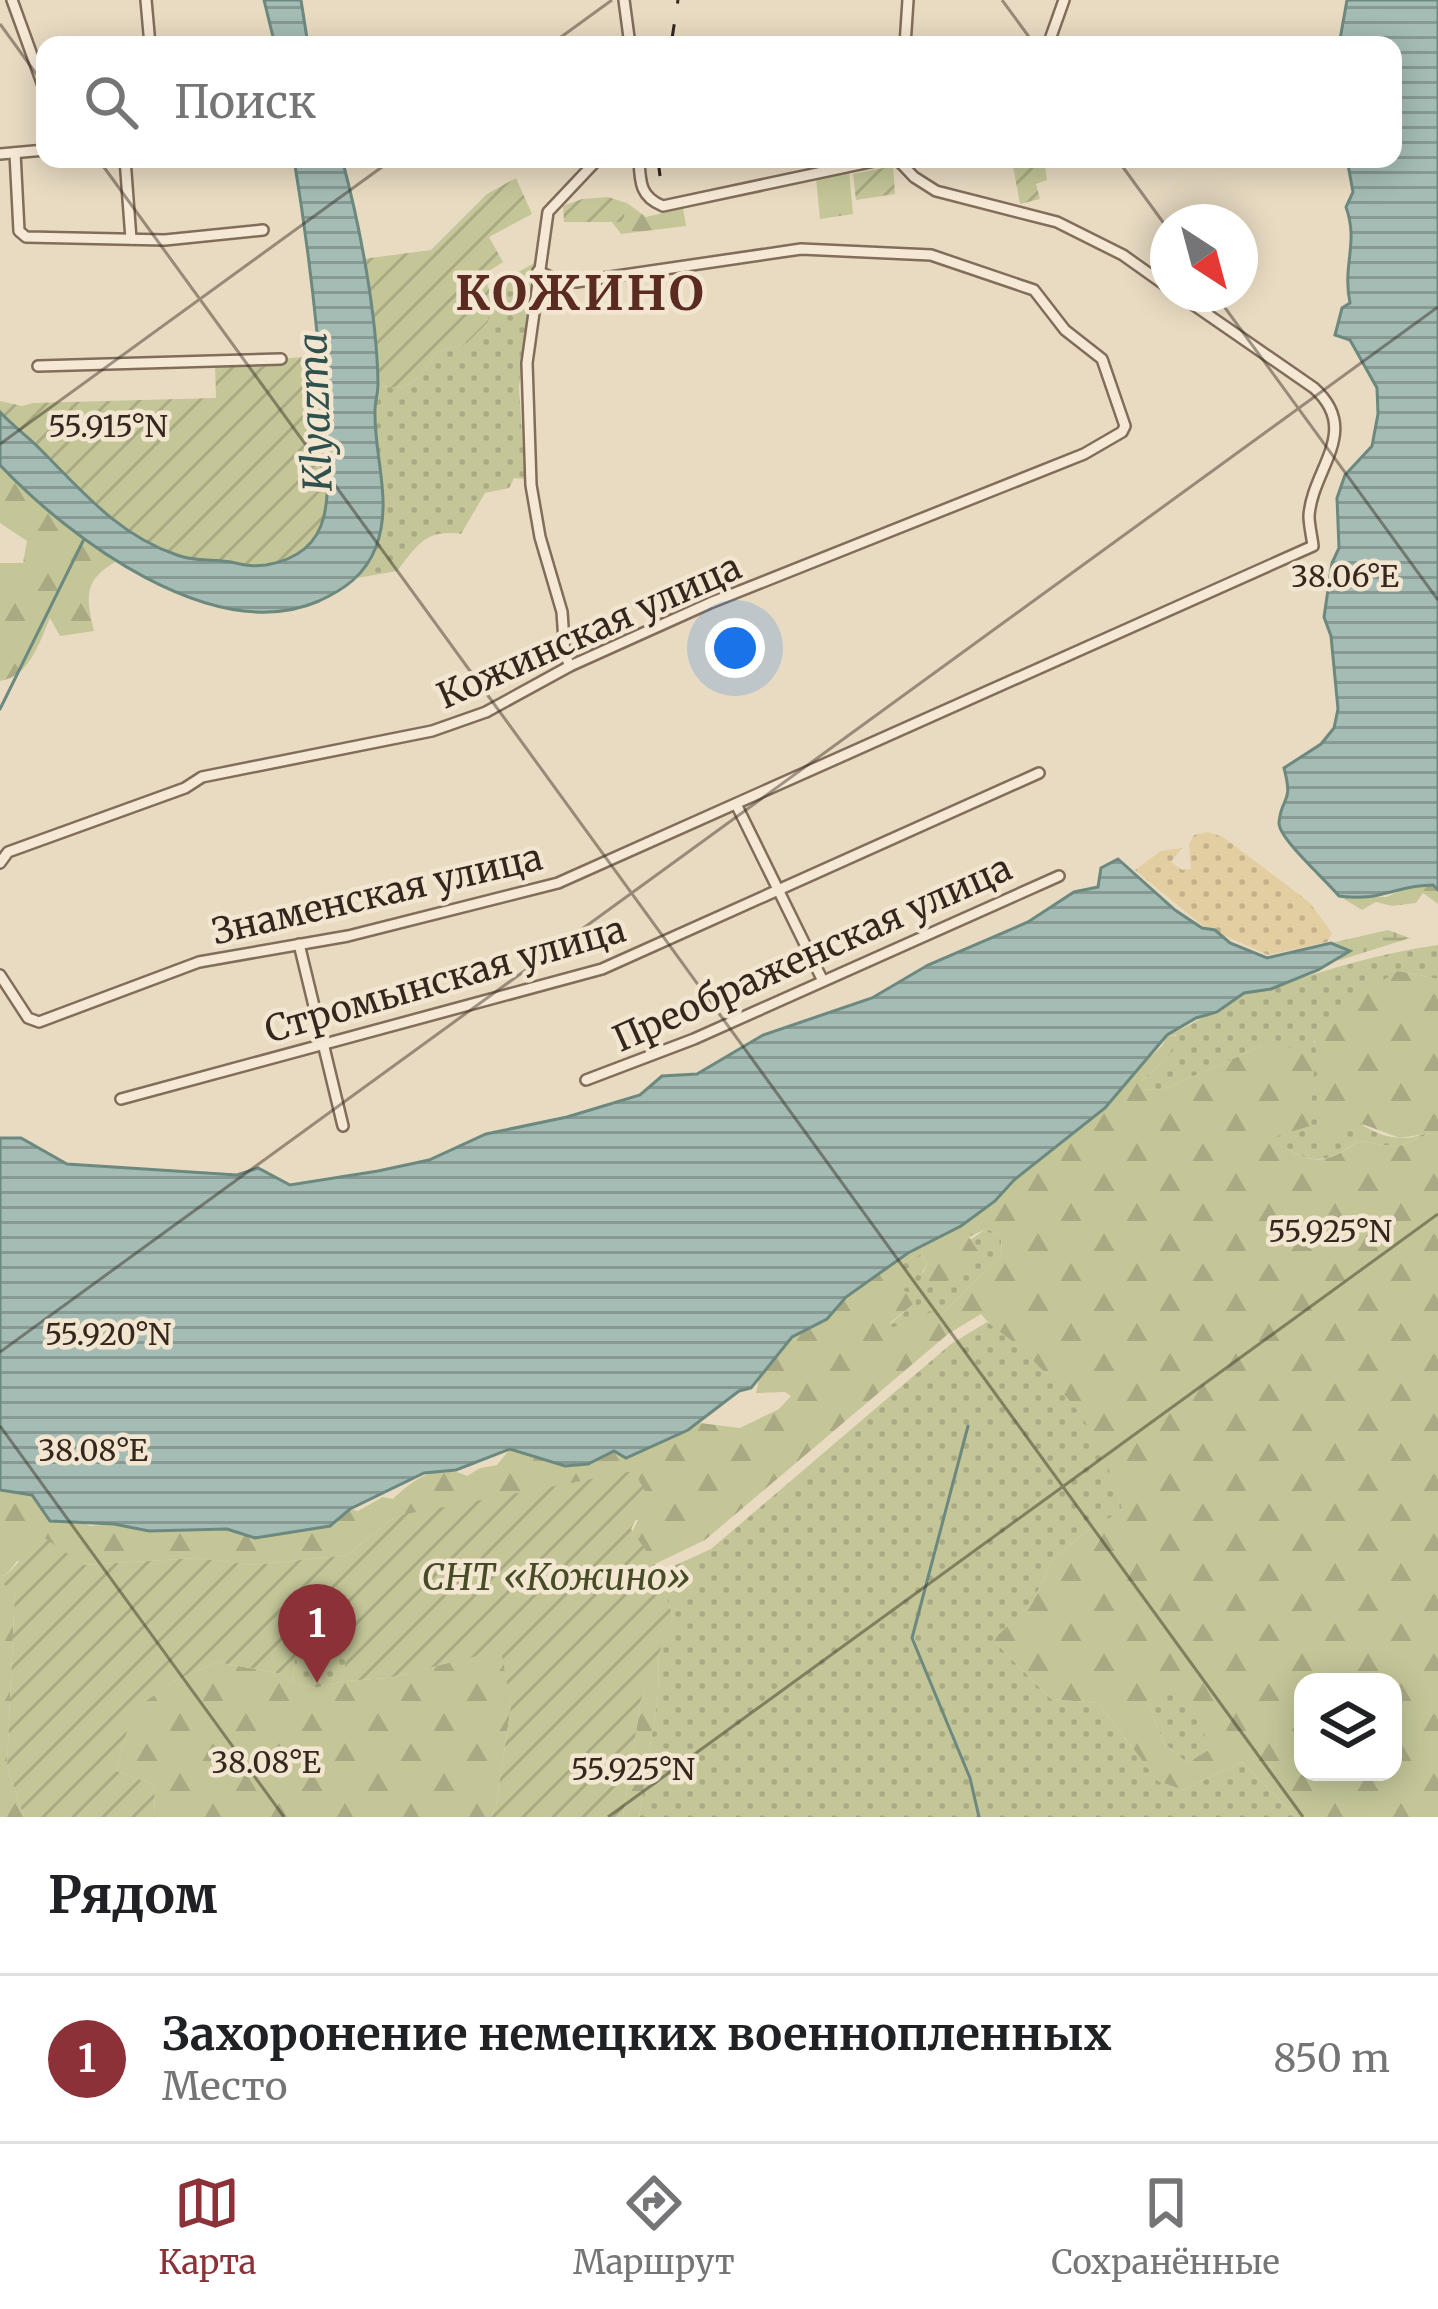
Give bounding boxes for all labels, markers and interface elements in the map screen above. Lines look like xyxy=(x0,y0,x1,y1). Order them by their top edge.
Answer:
search box xyxy=(36,36,1402,168)
icon: search xyxy=(78,69,144,135)
text: Поиск xyxy=(174,74,316,130)
north arrow xyxy=(1150,204,1258,312)
district label: КОЖИНО xyxy=(455,263,707,323)
water label: Klyazma xyxy=(288,332,343,493)
text: 55.915°N xyxy=(48,407,168,445)
street label: Кожинская улица xyxy=(430,544,748,719)
text: 38.06°E xyxy=(1291,557,1399,595)
your location xyxy=(705,618,765,678)
street label: Знаменская улица xyxy=(208,835,547,954)
street label: Преображенская улица xyxy=(606,845,1018,1062)
street label: Стромынская улица xyxy=(260,906,631,1053)
text: 55.925°N xyxy=(1268,1212,1392,1250)
text: 55.920°N xyxy=(45,1315,171,1353)
text: 38.08°E xyxy=(38,1431,148,1469)
park label: СНТ «Кожино» xyxy=(422,1555,690,1600)
pin: 1 xyxy=(278,1584,356,1683)
map controls xyxy=(1294,1673,1402,1781)
button: layers xyxy=(1294,1673,1402,1781)
text: 38.08°E xyxy=(211,1743,321,1781)
text: 55.925°N xyxy=(571,1750,695,1788)
text: Рядом xyxy=(48,1863,217,1927)
text: Захоронение немецких военнопленных xyxy=(162,2006,1112,2062)
text: 1 xyxy=(78,2034,96,2083)
text: 850 m xyxy=(1273,2034,1390,2083)
text: Место xyxy=(162,2062,287,2111)
tab: Карта xyxy=(158,2170,257,2283)
tab: Маршрут xyxy=(573,2170,735,2283)
tab: Сохранённые xyxy=(1051,2170,1280,2283)

